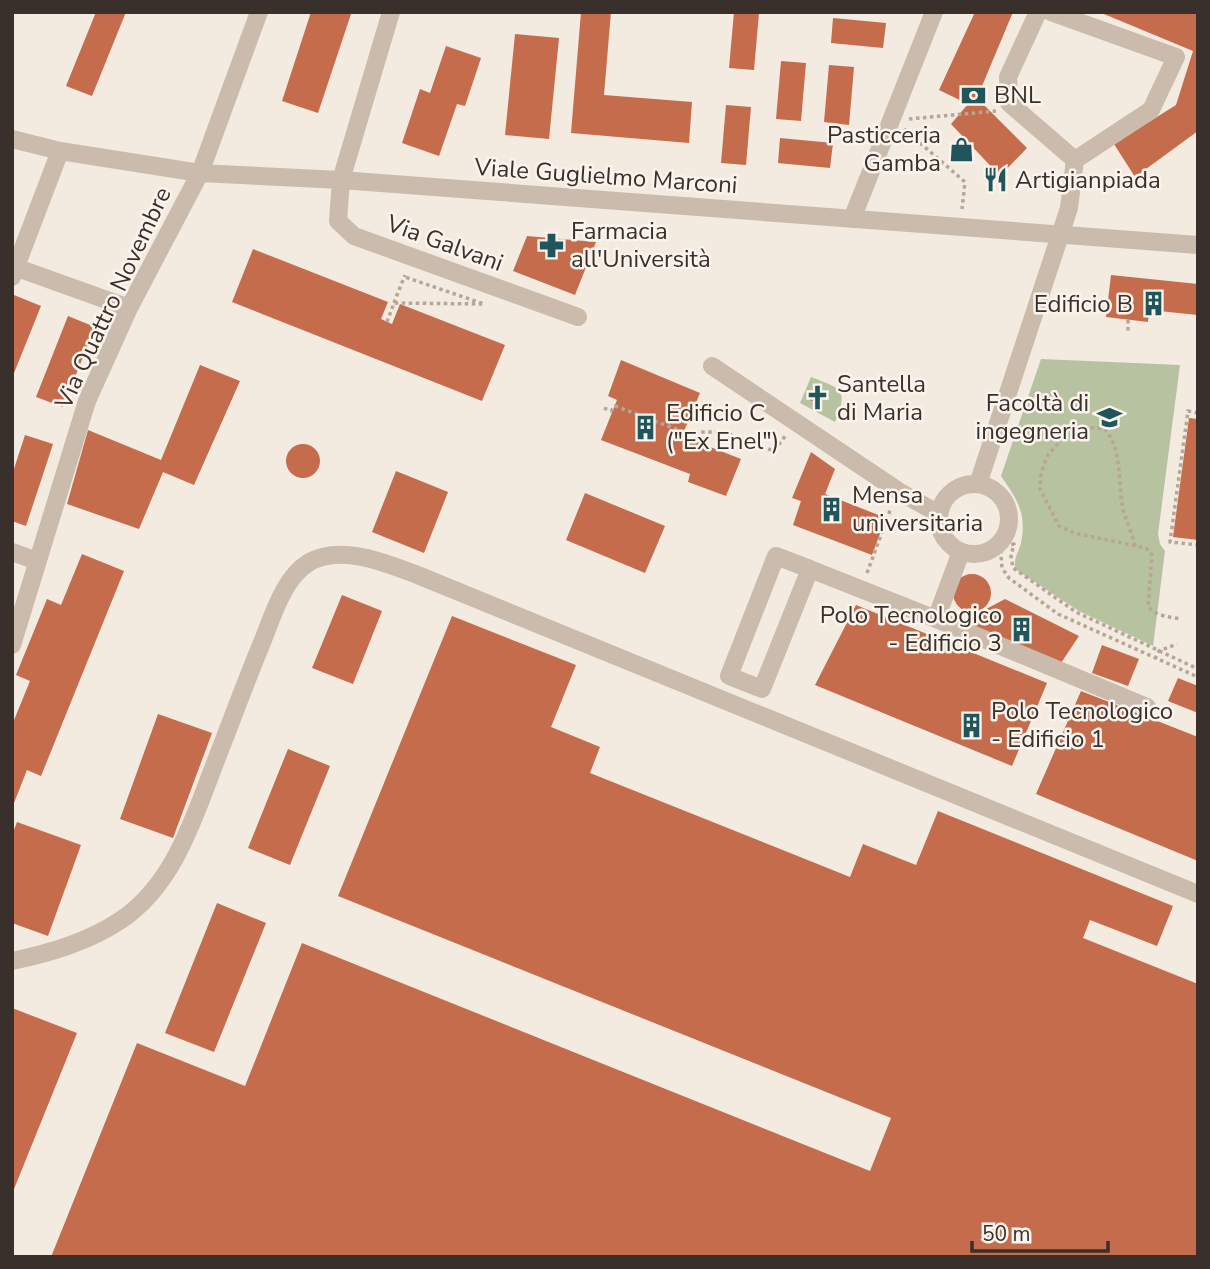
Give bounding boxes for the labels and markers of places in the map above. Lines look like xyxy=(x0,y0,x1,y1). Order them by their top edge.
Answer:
place label: BNL xyxy=(994,79,1041,111)
bank icon: BNL xyxy=(960,81,988,109)
place label: Pasticceria Gamba xyxy=(827,119,941,179)
shop icon: Pasticceria Gamba xyxy=(947,135,975,163)
place label: Artigianpiada xyxy=(1015,164,1161,196)
restaurant icon: Artigianpiada xyxy=(981,166,1009,194)
place label: Farmacia all'Università xyxy=(571,215,711,275)
pharmacy icon: Farmacia all'Università xyxy=(537,231,565,259)
place label: Edificio B xyxy=(1034,288,1133,320)
building icon: Edificio B xyxy=(1139,290,1167,318)
place label: Santella di Maria xyxy=(837,368,926,428)
church icon: Santella di Maria xyxy=(803,384,831,412)
place label: Facoltà di ingegneria xyxy=(976,387,1089,447)
place label: Edificio C ("Ex Enel") xyxy=(666,397,779,457)
school or university icon: Facoltà di ingegneria xyxy=(1095,403,1123,431)
building icon: Edificio C ("Ex Enel") xyxy=(632,413,660,441)
place label: Mensa universitaria xyxy=(852,479,983,539)
building icon: Mensa universitaria xyxy=(818,495,846,523)
place label: Polo Tecnologico - Edificio 3 xyxy=(820,599,1002,659)
building icon: Polo Tecnologico - Edificio 3 xyxy=(1008,615,1036,643)
place label: Polo Tecnologico - Edificio 1 xyxy=(991,695,1173,755)
building icon: Polo Tecnologico - Edificio 1 xyxy=(957,711,985,739)

